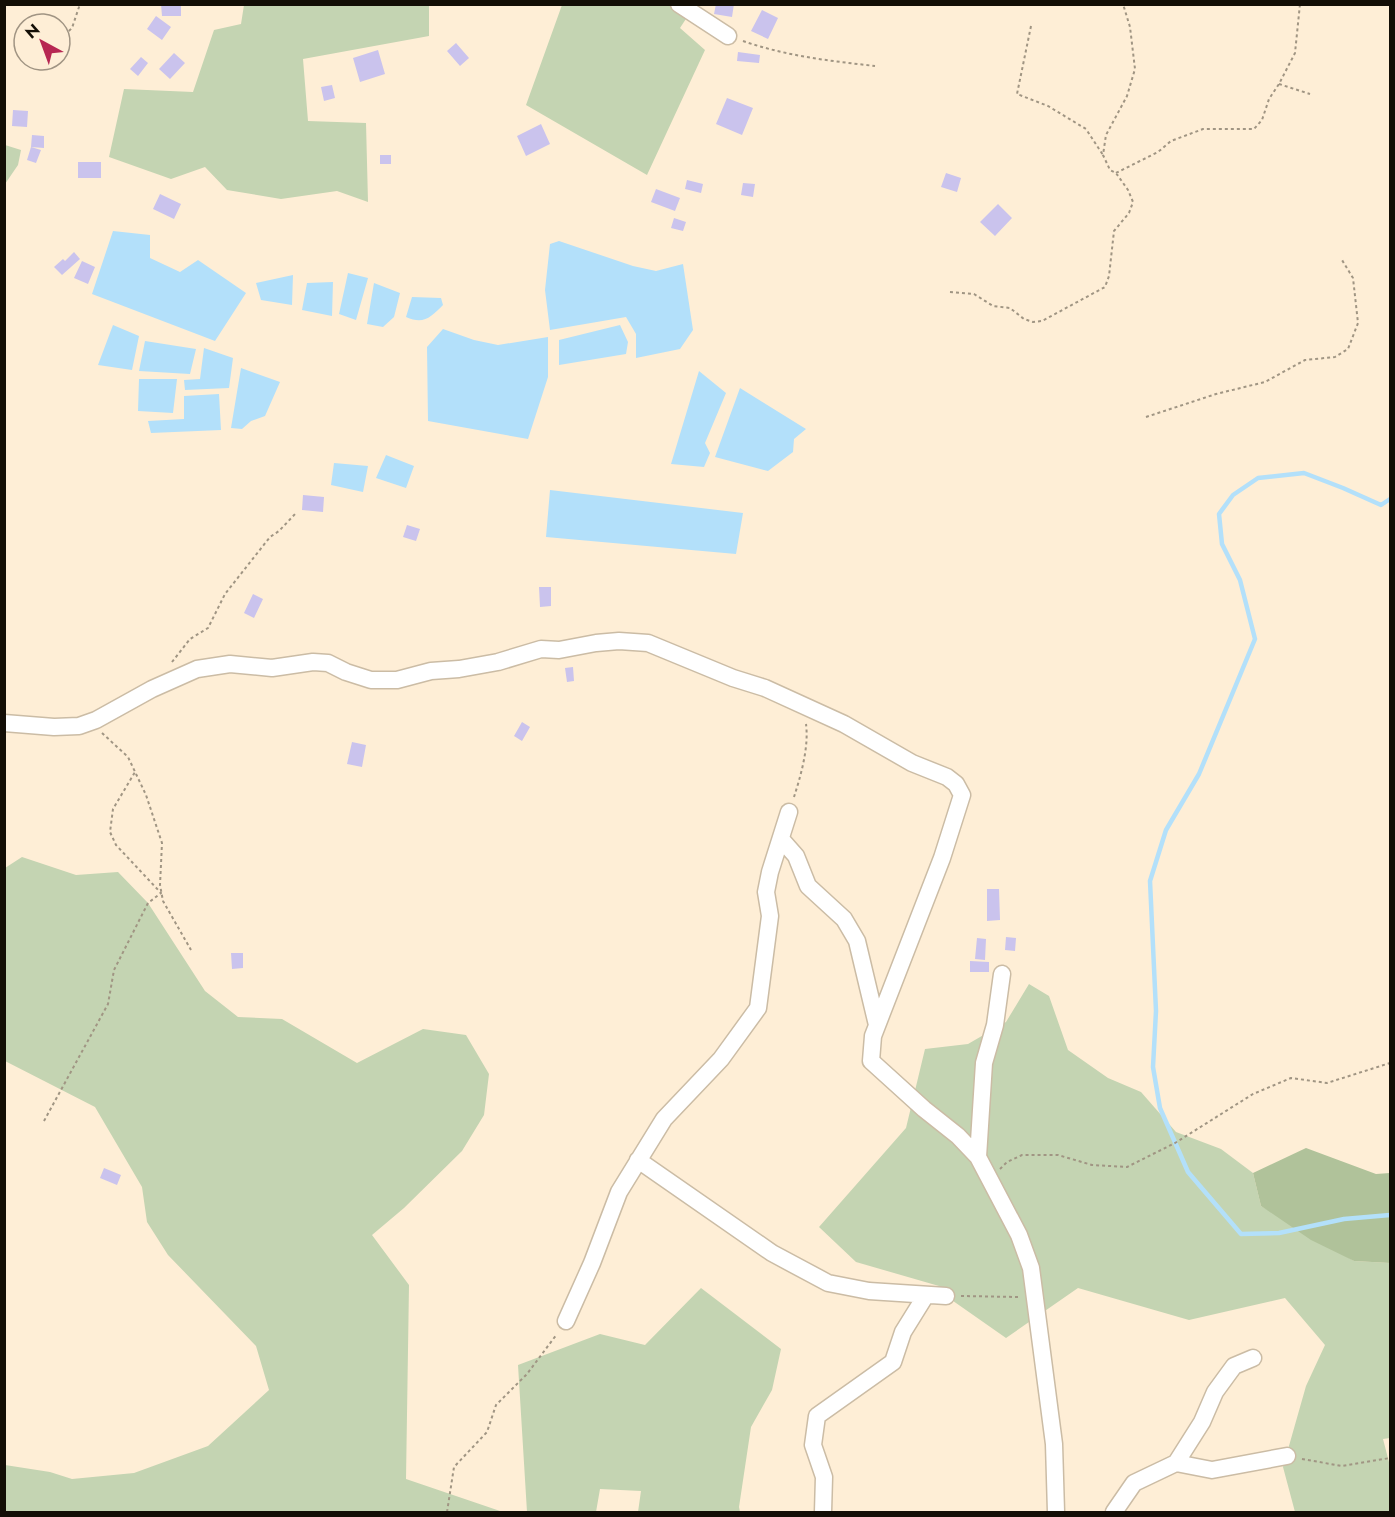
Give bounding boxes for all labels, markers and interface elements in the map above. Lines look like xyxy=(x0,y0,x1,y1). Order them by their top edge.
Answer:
north arrow xyxy=(12,12,72,72)
text: N xyxy=(20,18,45,44)

